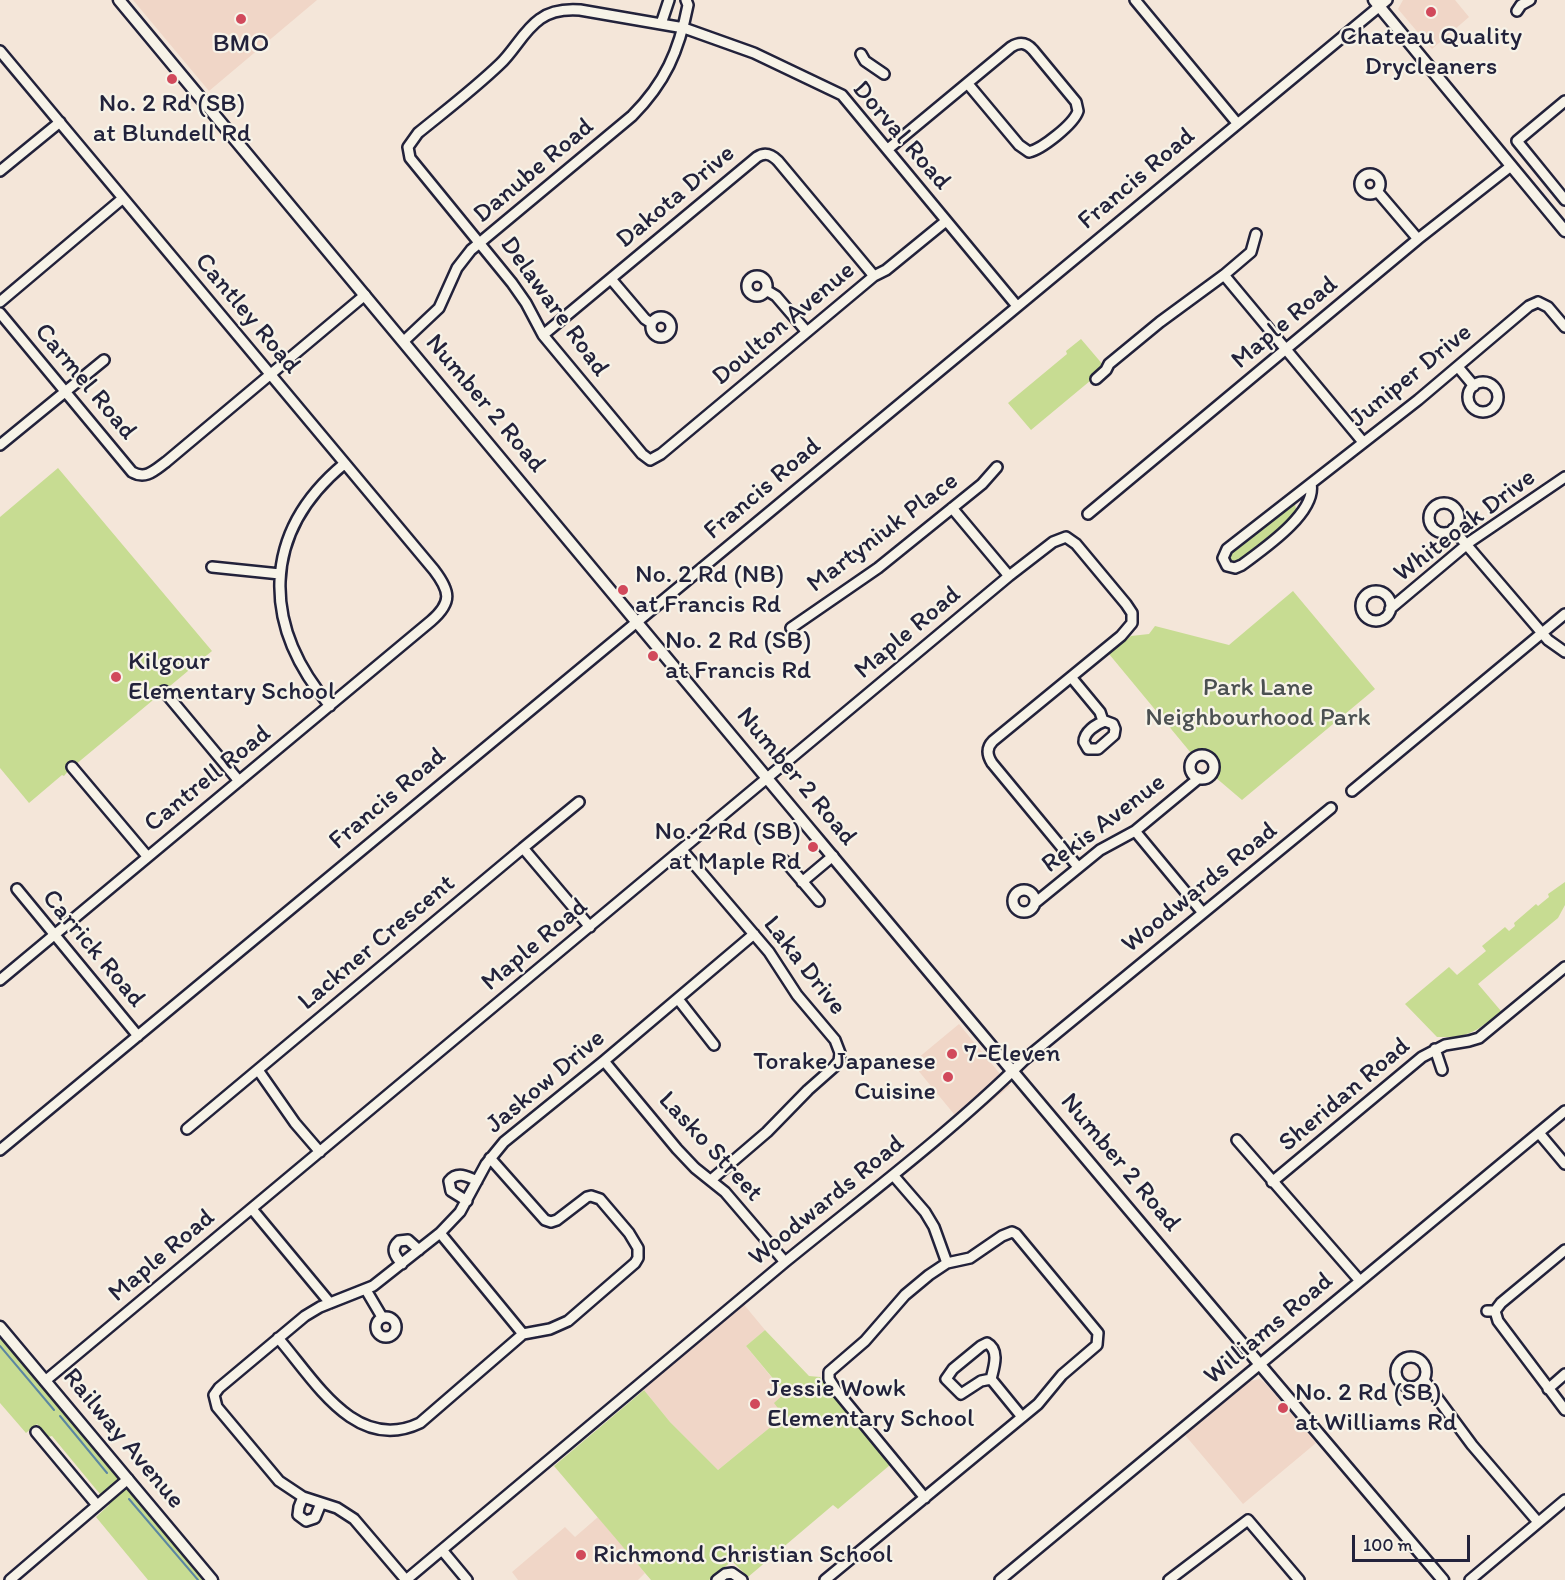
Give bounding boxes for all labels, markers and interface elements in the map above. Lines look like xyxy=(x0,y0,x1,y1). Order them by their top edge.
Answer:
marker: Chateau Quality Drycleaners xyxy=(1424,5,1438,19)
marker: BMO xyxy=(234,12,248,26)
place label: Chateau Quality Drycleaners xyxy=(1340,21,1522,82)
place label: BMO xyxy=(213,28,269,60)
marker: No. 2 Rd (SB) at Blundell Rd xyxy=(165,72,179,86)
street label: Dorval Road xyxy=(845,75,957,197)
place label: No. 2 Rd (SB) at Blundell Rd xyxy=(93,88,251,150)
street label: Danube Road xyxy=(467,112,601,230)
street label: Francis Road xyxy=(1072,121,1202,237)
street label: Dakota Drive xyxy=(610,138,742,256)
street label: Delaware Road xyxy=(493,231,615,383)
street label: Cantley Road xyxy=(187,247,307,381)
street label: Doulton Avenue xyxy=(706,255,862,393)
street label: Maple Road xyxy=(1225,269,1345,377)
street label: Carmel Road xyxy=(27,317,143,447)
street label: Juniper Drive xyxy=(1344,317,1478,435)
street label: Number 2 Road xyxy=(418,328,552,480)
street label: Francis Road xyxy=(698,431,828,547)
street label: Whiteoak Drive xyxy=(1388,463,1542,589)
street label: Martyniuk Place xyxy=(801,466,965,600)
place label: No. 2 Rd (NB) at Francis Rd xyxy=(635,559,784,620)
street label: Maple Road xyxy=(848,579,968,687)
marker: No. 2 Rd (NB) at Francis Rd xyxy=(616,583,630,597)
place label: No. 2 Rd (SB) at Francis Rd xyxy=(665,625,811,686)
place label: Kilgour Elementary School xyxy=(128,646,335,708)
marker: No. 2 Rd (SB) at Francis Rd xyxy=(646,649,660,663)
marker: Kilgour Elementary School xyxy=(109,670,123,684)
park label: Park Lane Neighbourhood Park xyxy=(1145,672,1371,734)
street label: Number 2 Road xyxy=(729,701,863,853)
street label: Cantrell Road xyxy=(138,718,278,840)
street label: Francis Road xyxy=(323,741,453,857)
street label: Rekis Avenue xyxy=(1036,767,1172,881)
place label: No. 2 Rd (SB) at Maple Rd xyxy=(655,816,801,878)
street label: Woodwards Road xyxy=(1116,816,1284,960)
marker: No. 2 Rd (SB) at Maple Rd xyxy=(806,840,820,854)
street label: Lackner Crescent xyxy=(292,868,462,1018)
street label: Carrick Road xyxy=(35,884,151,1014)
street label: Maple Road xyxy=(475,891,595,999)
street label: Laka Drive xyxy=(756,910,852,1022)
street label: Jaskow Drive xyxy=(480,1023,612,1141)
street label: Sheridan Road xyxy=(1273,1031,1417,1159)
place label: 7-Eleven xyxy=(964,1038,1061,1070)
place label: Torake Japanese Cuisine xyxy=(753,1046,936,1108)
marker: 7-Eleven xyxy=(945,1047,959,1061)
marker: Torake Japanese Cuisine xyxy=(941,1070,955,1084)
street label: Lasko Street xyxy=(651,1085,769,1209)
street label: Number 2 Road xyxy=(1053,1087,1187,1239)
street label: Woodwards Road xyxy=(743,1129,911,1273)
street label: Maple Road xyxy=(102,1202,222,1310)
street label: Williams Road xyxy=(1198,1266,1340,1392)
street label: Railway Avenue xyxy=(55,1362,191,1516)
place label: Jessie Wowk Elementary School xyxy=(767,1373,974,1434)
place label: No. 2 Rd (SB) at Williams Rd xyxy=(1295,1377,1457,1438)
marker: Jessie Wowk Elementary School xyxy=(748,1397,762,1411)
marker: No. 2 Rd (SB) at Williams Rd xyxy=(1276,1401,1290,1415)
scale bar xyxy=(1355,1523,1474,1561)
text: 100 m xyxy=(1363,1534,1413,1556)
place label: Richmond Christian School xyxy=(593,1539,893,1571)
marker: Richmond Christian School xyxy=(574,1548,588,1562)

